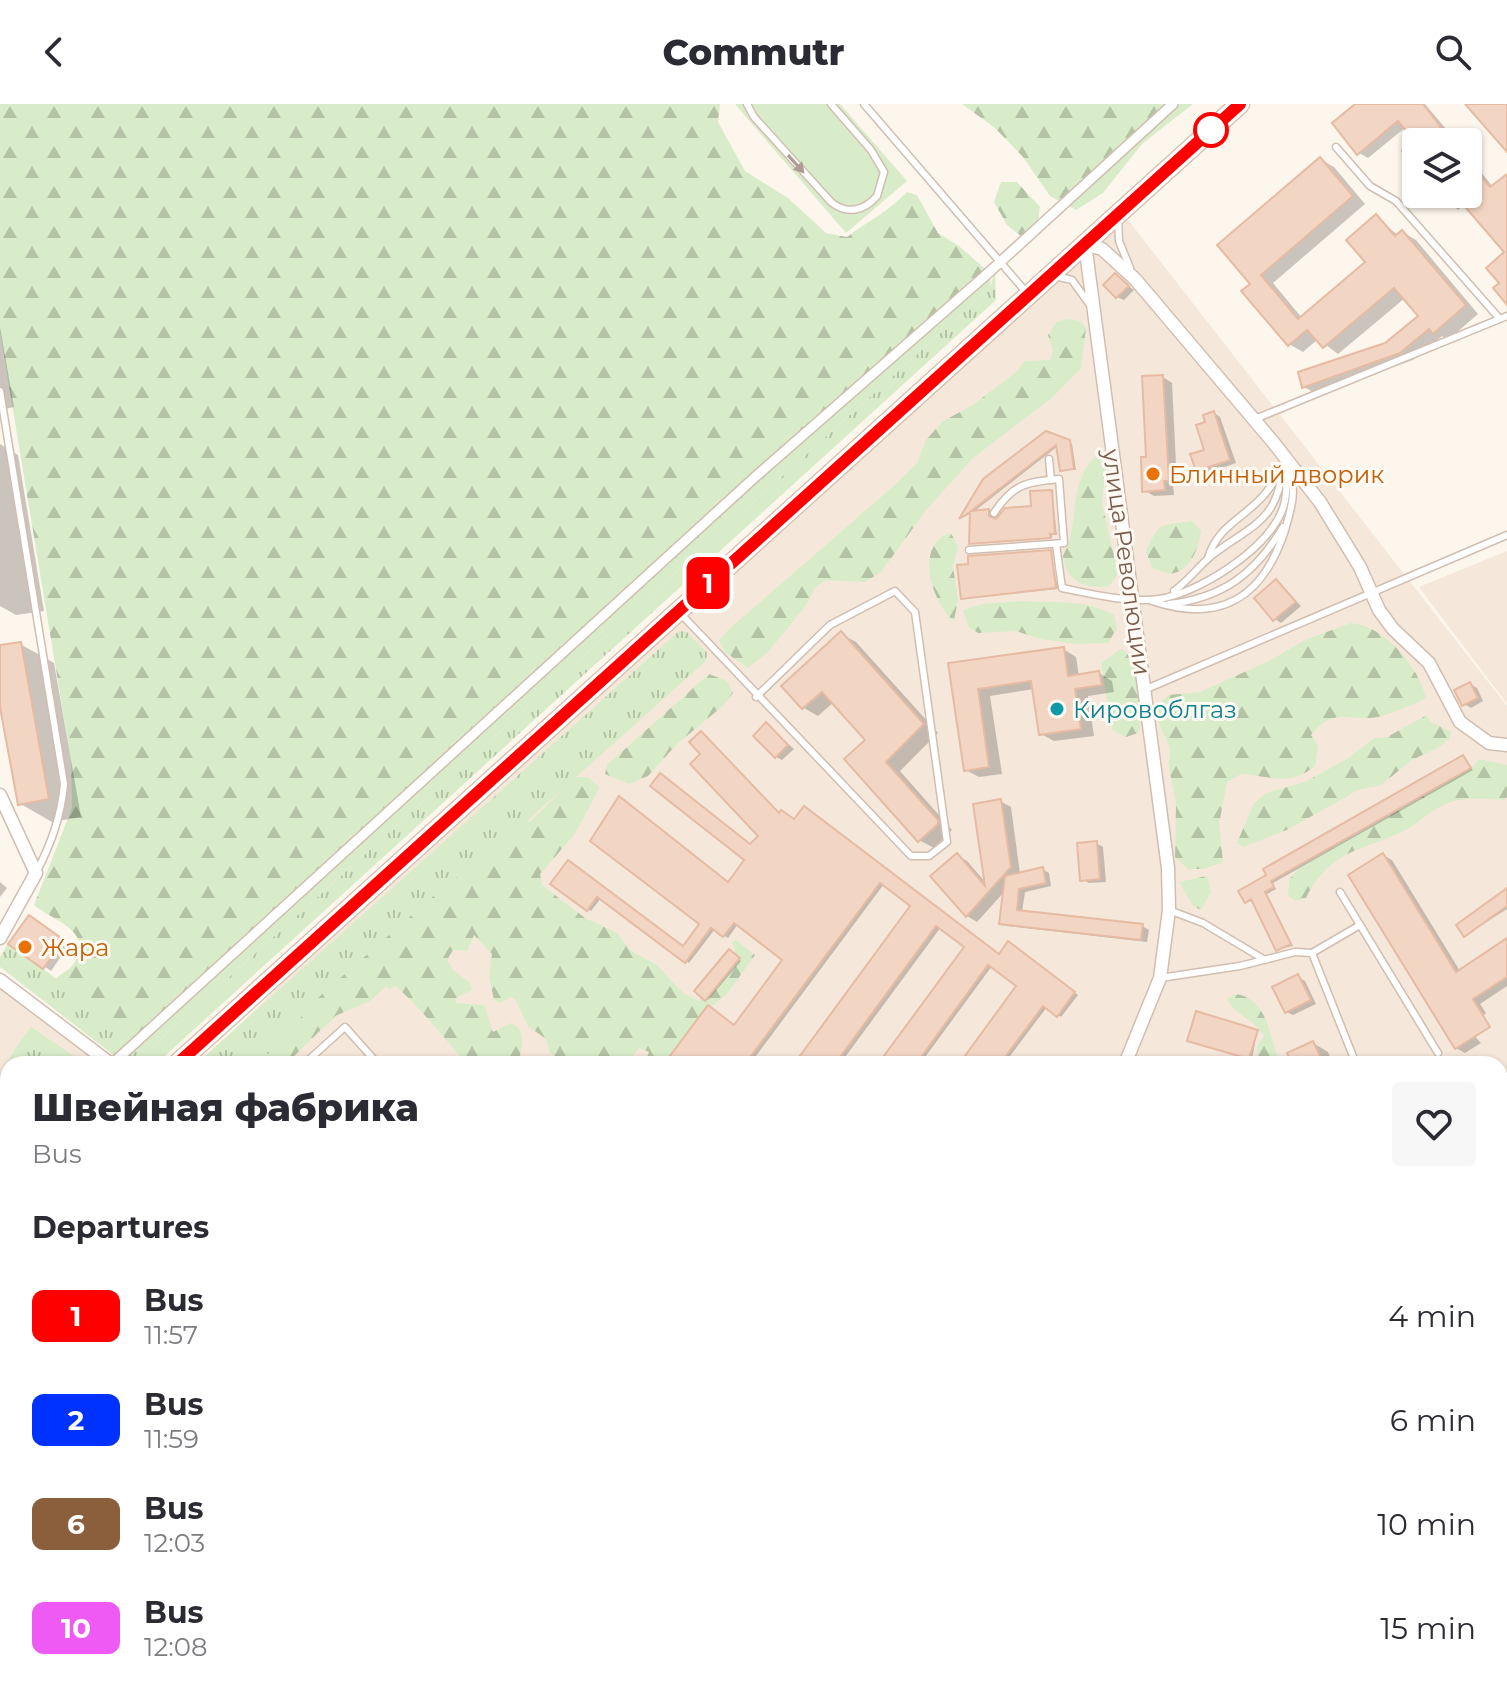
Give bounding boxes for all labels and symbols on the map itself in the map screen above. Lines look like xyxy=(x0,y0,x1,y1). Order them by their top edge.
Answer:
unlabelled marker xyxy=(1194,113,1228,147)
one-way arrow xyxy=(787,154,805,173)
street label: улица Революции xyxy=(1097,446,1157,677)
place label: Блинный дворик xyxy=(1169,460,1384,489)
marker: Блинный дворик xyxy=(1144,465,1162,483)
line badge: 1 xyxy=(682,557,734,609)
place label: Кировоблгаз xyxy=(1073,695,1237,724)
marker: Кировоблгаз xyxy=(1048,700,1066,718)
place label: Жара xyxy=(41,933,109,962)
marker: Жара xyxy=(16,938,34,956)

